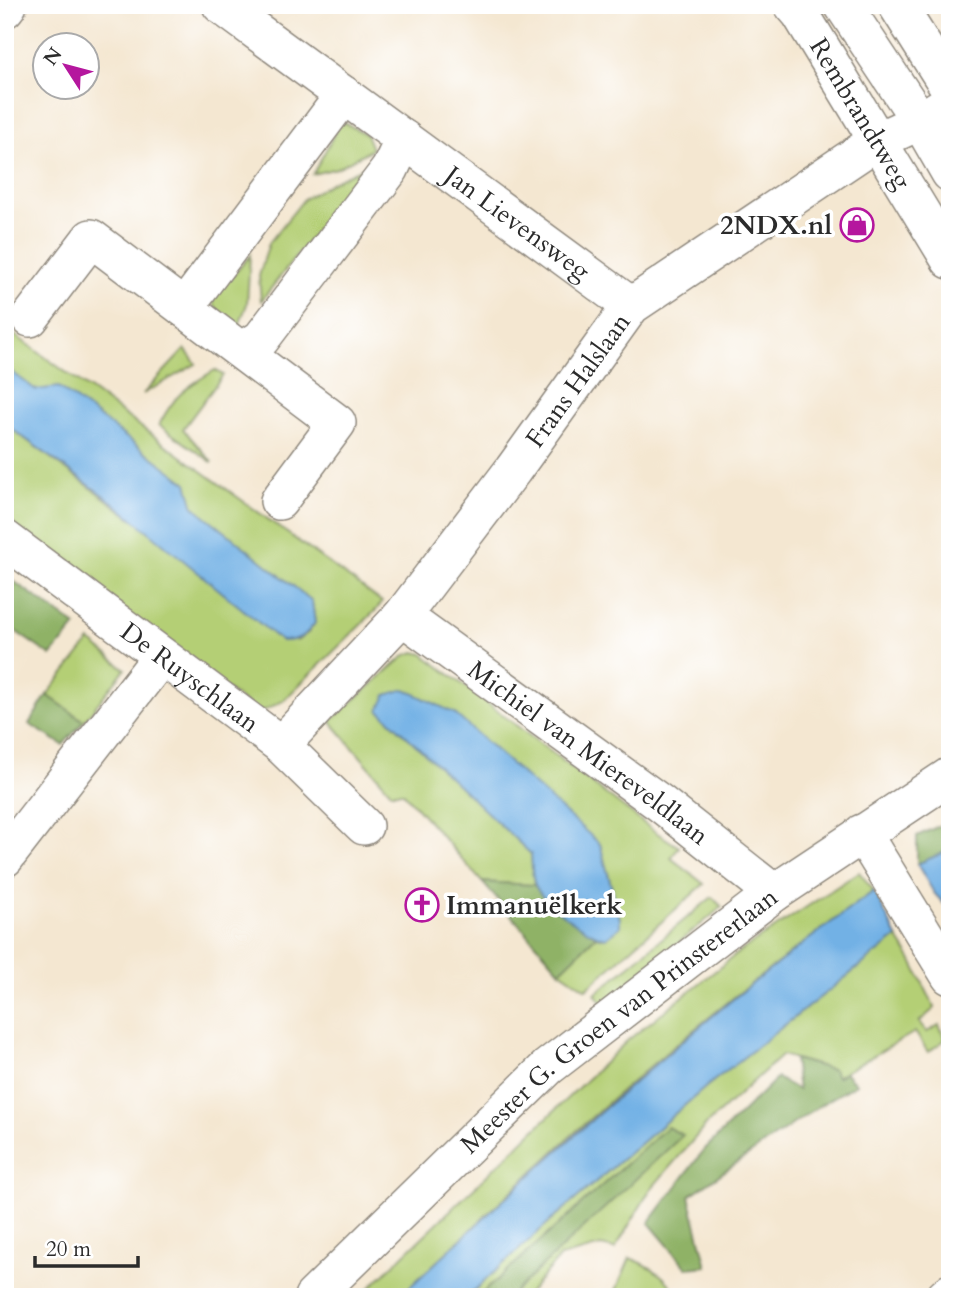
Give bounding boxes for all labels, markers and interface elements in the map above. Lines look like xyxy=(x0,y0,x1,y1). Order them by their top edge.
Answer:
north arrow xyxy=(32,32,102,102)
street label: Rembrandtweg xyxy=(801,32,920,196)
text: N xyxy=(38,42,69,71)
street label: Jan Lievensweg xyxy=(434,156,598,289)
shop icon: 2NDX.nl xyxy=(838,206,876,244)
place label: 2NDX.nl xyxy=(720,208,832,243)
street label: Frans Halslaan xyxy=(518,306,639,455)
street label: De Ruyschlaan xyxy=(113,614,266,741)
street label: Michiel van Miereveldlaan xyxy=(461,652,716,853)
street label: Meester G. Groen van Prinstererlaan xyxy=(453,879,785,1162)
church icon: Immanuëlkerk xyxy=(403,886,441,924)
place label: Immanuëlkerk xyxy=(446,888,623,923)
scale bar xyxy=(35,1225,138,1269)
text: 20 m xyxy=(46,1235,91,1264)

